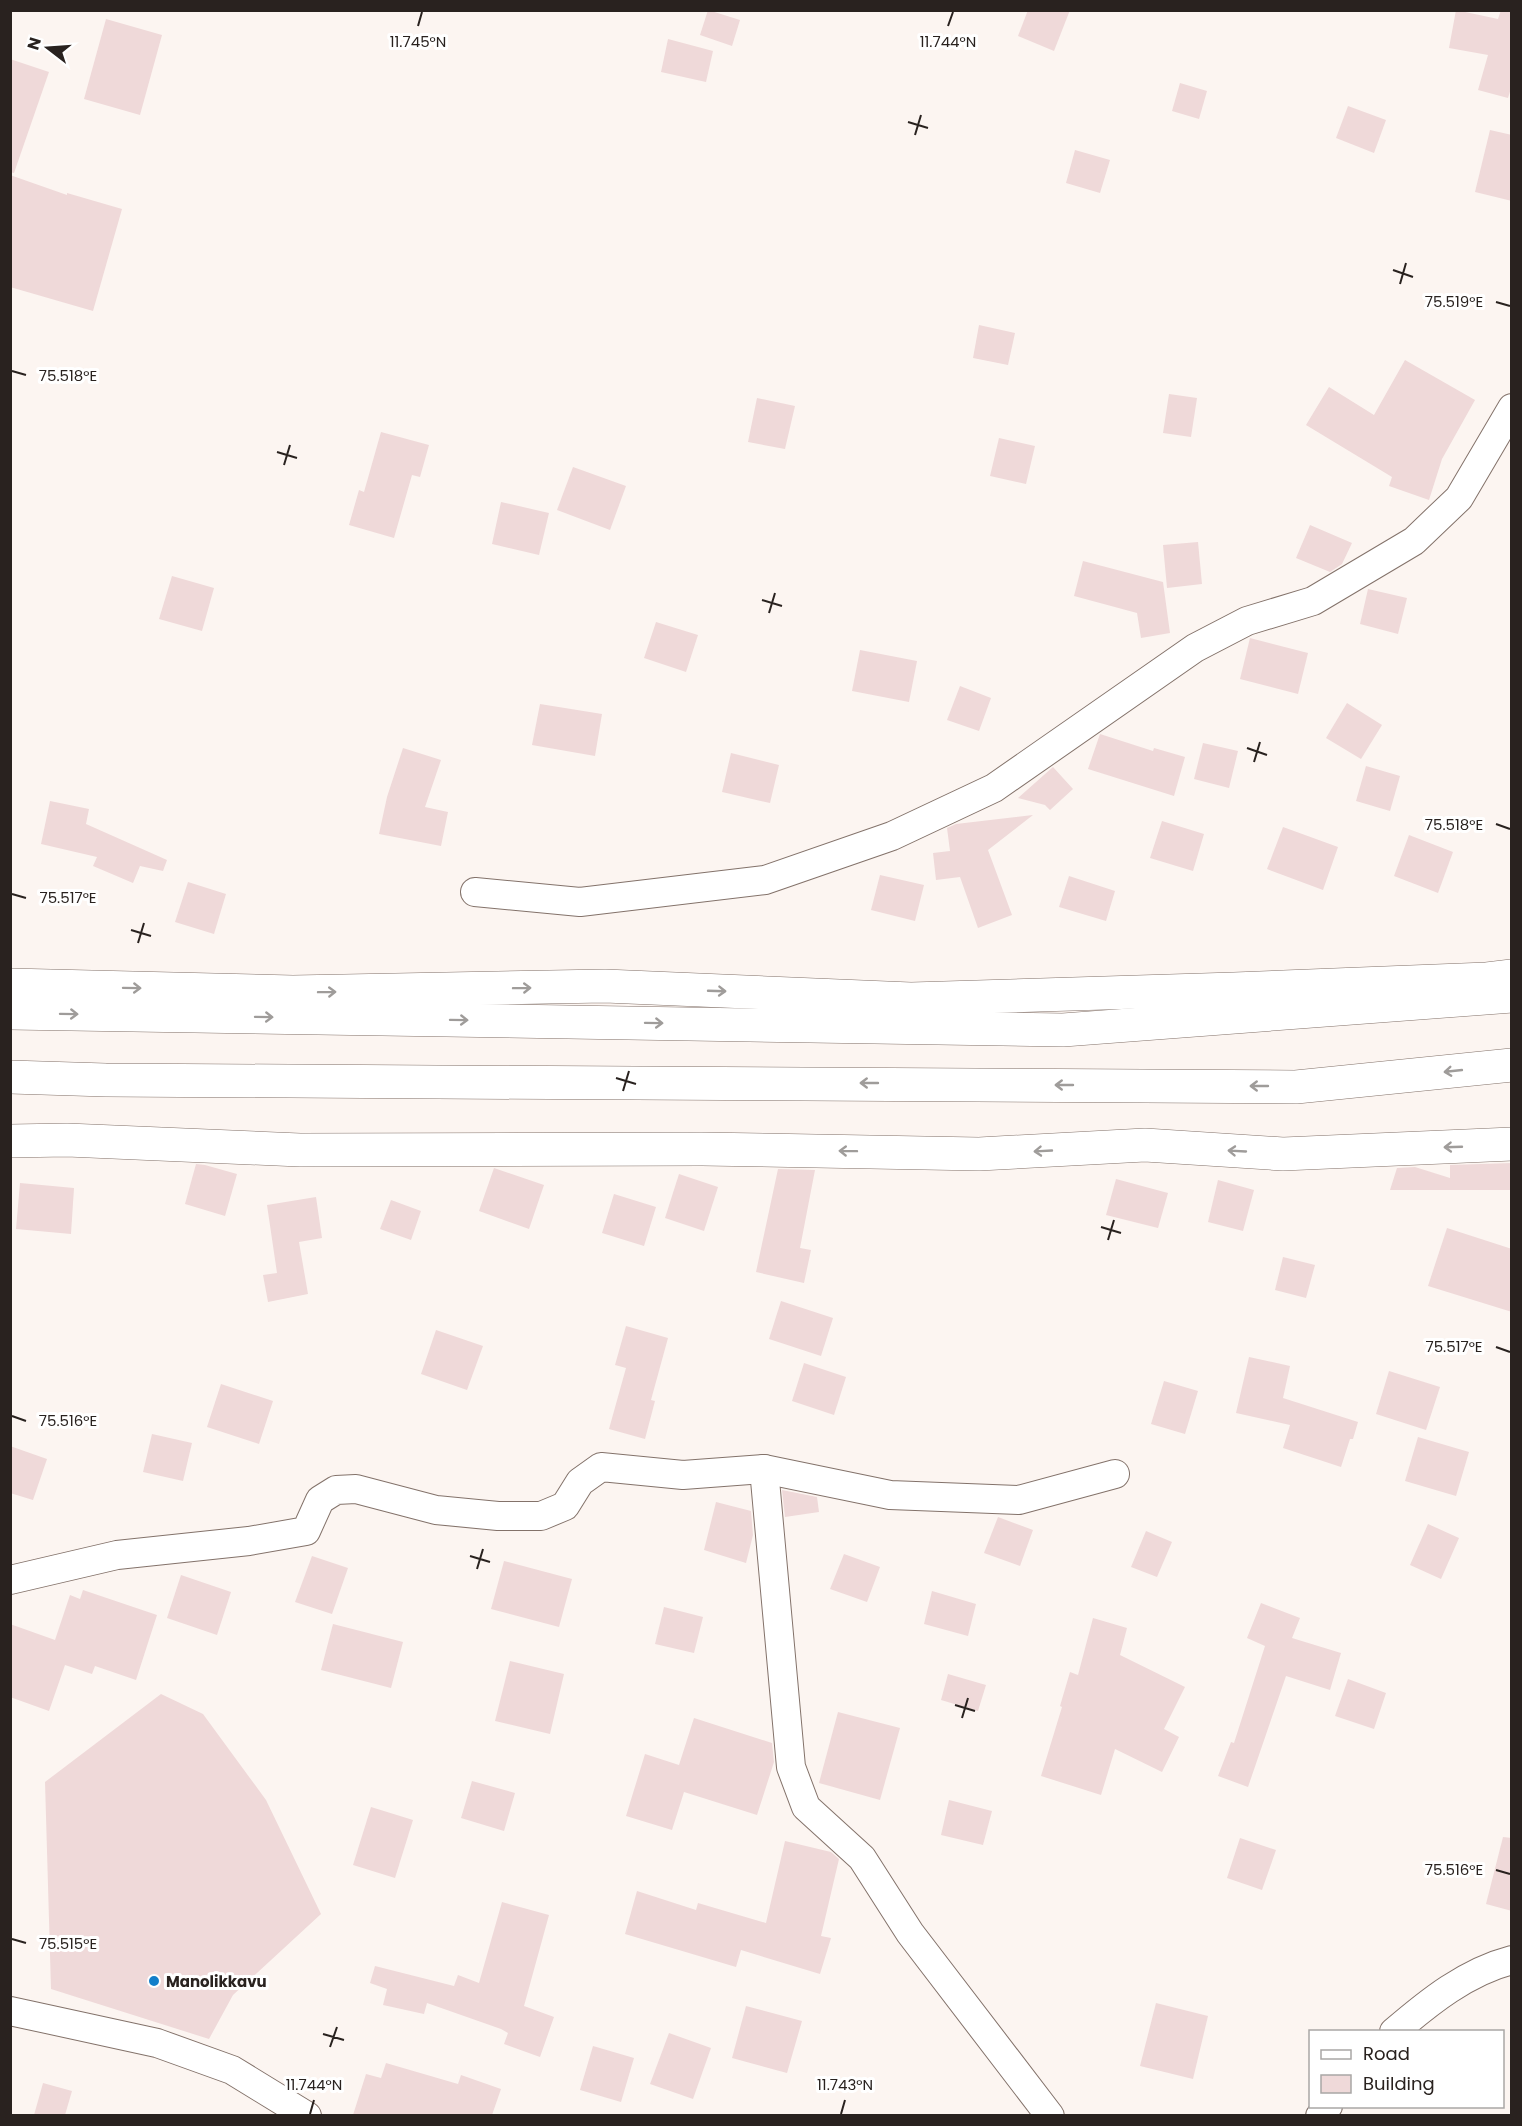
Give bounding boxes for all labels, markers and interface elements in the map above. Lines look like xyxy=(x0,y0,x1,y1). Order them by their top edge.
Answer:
north arrow xyxy=(18,18,78,78)
text: 11.745°N xyxy=(390,31,446,52)
text: 11.744°N xyxy=(920,31,976,52)
text: N xyxy=(21,35,47,53)
text: 75.519°E xyxy=(1425,291,1483,312)
text: 75.518°E xyxy=(39,365,97,386)
text: 75.518°E xyxy=(1425,814,1483,835)
text: 75.517°E xyxy=(39,887,97,908)
one-way arrow xyxy=(121,982,141,994)
one-way arrow xyxy=(511,982,531,993)
one-way arrow xyxy=(706,985,726,996)
one-way arrow xyxy=(316,986,336,997)
one-way arrow xyxy=(58,1008,78,1020)
one-way arrow xyxy=(253,1011,273,1023)
one-way arrow xyxy=(448,1015,468,1026)
one-way arrow xyxy=(643,1018,663,1029)
one-way arrow xyxy=(1444,1066,1464,1077)
one-way arrow xyxy=(860,1077,880,1089)
one-way arrow xyxy=(1055,1079,1075,1091)
one-way arrow xyxy=(1250,1080,1270,1092)
one-way arrow xyxy=(1444,1141,1464,1152)
one-way arrow xyxy=(1033,1145,1053,1156)
one-way arrow xyxy=(1228,1145,1248,1156)
one-way arrow xyxy=(838,1146,858,1157)
text: 75.517°E xyxy=(1425,1336,1483,1357)
text: 75.516°E xyxy=(39,1410,97,1431)
text: 75.516°E xyxy=(1425,1859,1483,1880)
text: 75.515°E xyxy=(39,1933,97,1954)
place label: Manolikkavu xyxy=(166,1971,267,1992)
marker: Manolikkavu xyxy=(147,1974,161,1988)
legend xyxy=(1309,2030,1504,2108)
text: Road xyxy=(1363,2041,1410,2066)
text: Building xyxy=(1363,2071,1435,2096)
text: 11.744°N xyxy=(286,2074,342,2095)
text: 11.743°N xyxy=(817,2074,873,2095)

